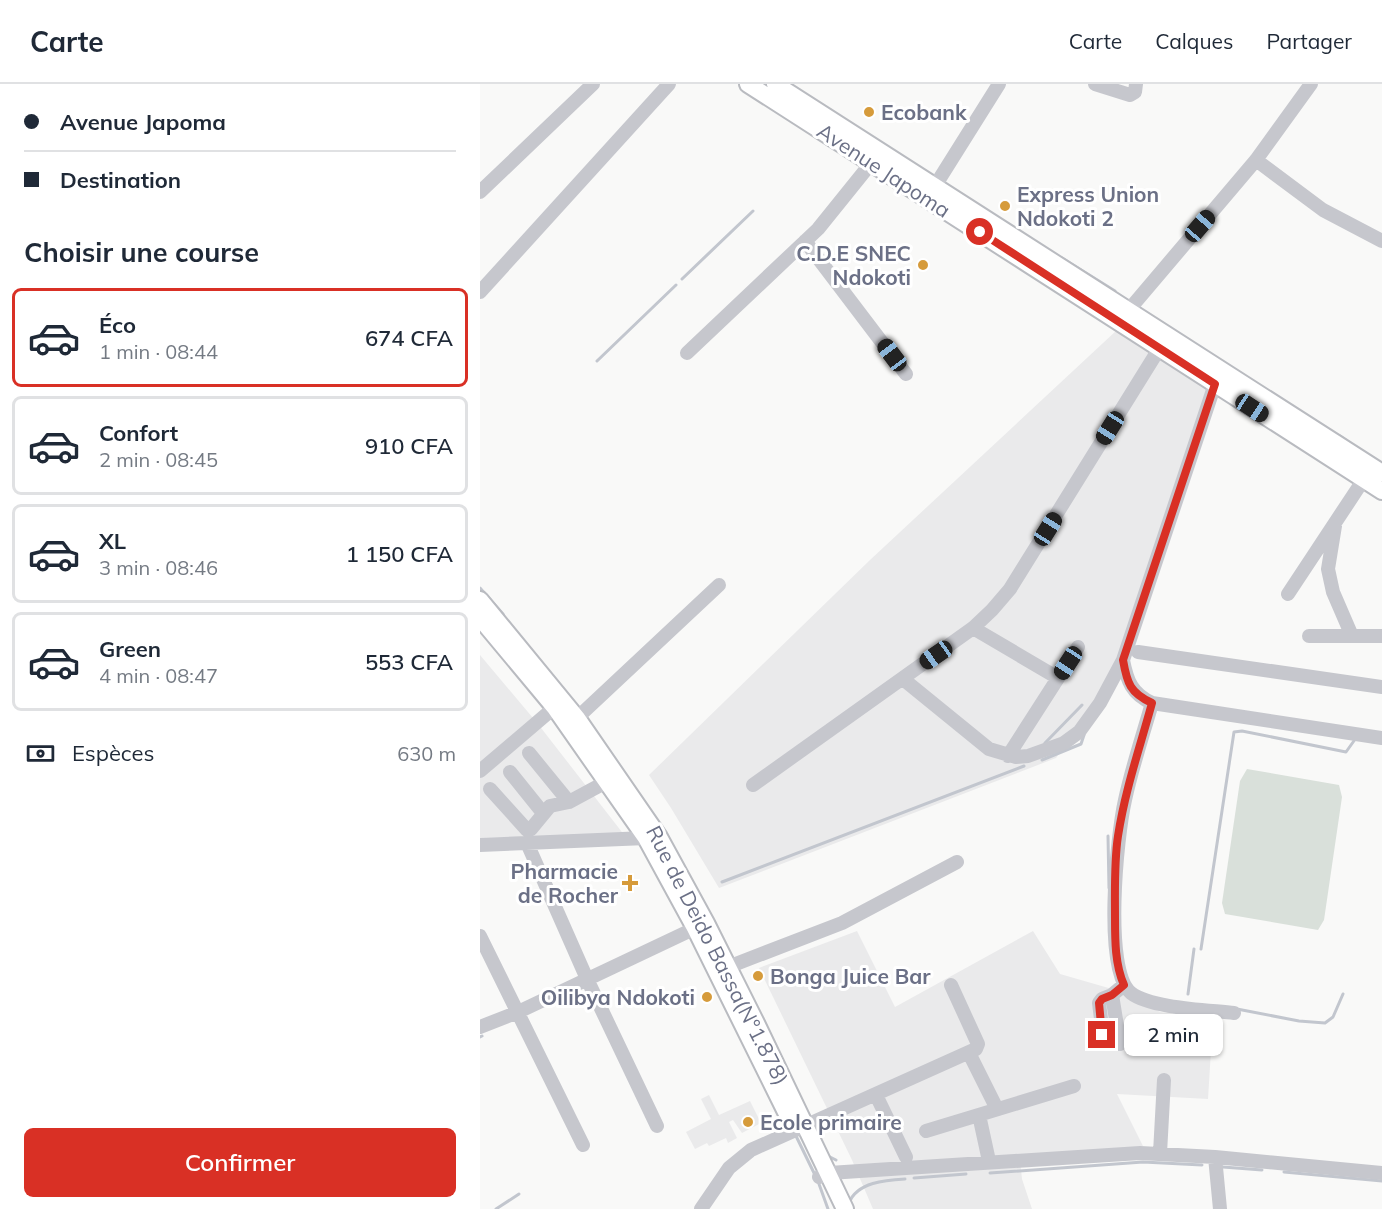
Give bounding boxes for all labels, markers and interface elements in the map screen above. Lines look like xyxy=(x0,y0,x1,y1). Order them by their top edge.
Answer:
text: Carte xyxy=(30,24,104,59)
text: Carte xyxy=(1069,28,1122,54)
text: Calques xyxy=(1155,28,1233,54)
text: Partager xyxy=(1266,28,1352,54)
place label: Ecobank xyxy=(881,99,967,125)
marker: Ecobank xyxy=(862,105,876,119)
text: Avenue Japoma xyxy=(60,108,226,136)
street label: Avenue Japoma xyxy=(812,117,956,223)
text: Destination xyxy=(60,166,181,194)
place label: Express Union Ndokoti 2 xyxy=(1017,181,1159,231)
marker: Express Union Ndokoti 2 xyxy=(998,199,1012,213)
car xyxy=(1181,207,1219,245)
route start xyxy=(966,218,993,245)
text: Choisir une course xyxy=(24,235,259,269)
place label: C.D.E SNEC Ndokoti xyxy=(796,240,911,290)
marker: C.D.E SNEC Ndokoti xyxy=(916,258,930,272)
icon: car xyxy=(27,311,81,365)
text: Éco xyxy=(99,311,136,339)
text: 674 CFA xyxy=(365,324,453,352)
car xyxy=(874,335,910,375)
text: 1 min · 08:44 xyxy=(99,339,218,364)
car xyxy=(1232,391,1272,425)
car xyxy=(1093,408,1127,448)
icon: car xyxy=(27,419,81,473)
text: Confort xyxy=(99,419,178,447)
text: 910 CFA xyxy=(365,432,453,460)
text: 2 min · 08:45 xyxy=(99,447,218,472)
car xyxy=(1031,509,1065,549)
icon: car xyxy=(27,527,81,581)
text: XL xyxy=(99,527,126,555)
text: 1 150 CFA xyxy=(346,540,453,568)
text: 3 min · 08:46 xyxy=(99,555,218,580)
icon: car xyxy=(27,635,81,689)
text: Green xyxy=(99,635,161,663)
car xyxy=(916,637,956,673)
car xyxy=(1051,643,1085,683)
text: 553 CFA xyxy=(365,648,453,676)
text: 4 min · 08:47 xyxy=(99,663,218,688)
icon: cash xyxy=(24,737,57,770)
text: Espèces xyxy=(72,739,154,767)
text: 630 m xyxy=(397,741,456,766)
street label: Rue de Deido Bassa(N°1.878) xyxy=(641,821,795,1089)
place label: Pharmacie de Rocher xyxy=(511,858,619,908)
marker: Pharmacie de Rocher xyxy=(623,876,637,890)
place label: Bonga Juice Bar xyxy=(770,963,931,989)
marker: Bonga Juice Bar xyxy=(751,969,765,983)
place label: Oilibya Ndokoti xyxy=(541,984,695,1010)
marker: Oilibya Ndokoti xyxy=(700,990,714,1004)
callout: 2 min xyxy=(1123,1014,1222,1056)
route end xyxy=(1088,1021,1115,1048)
text: 2 min xyxy=(1148,1022,1199,1047)
place label: Ecole primaire xyxy=(760,1109,902,1135)
marker: Ecole primaire xyxy=(741,1115,755,1129)
button: Confirmer xyxy=(24,1128,456,1197)

